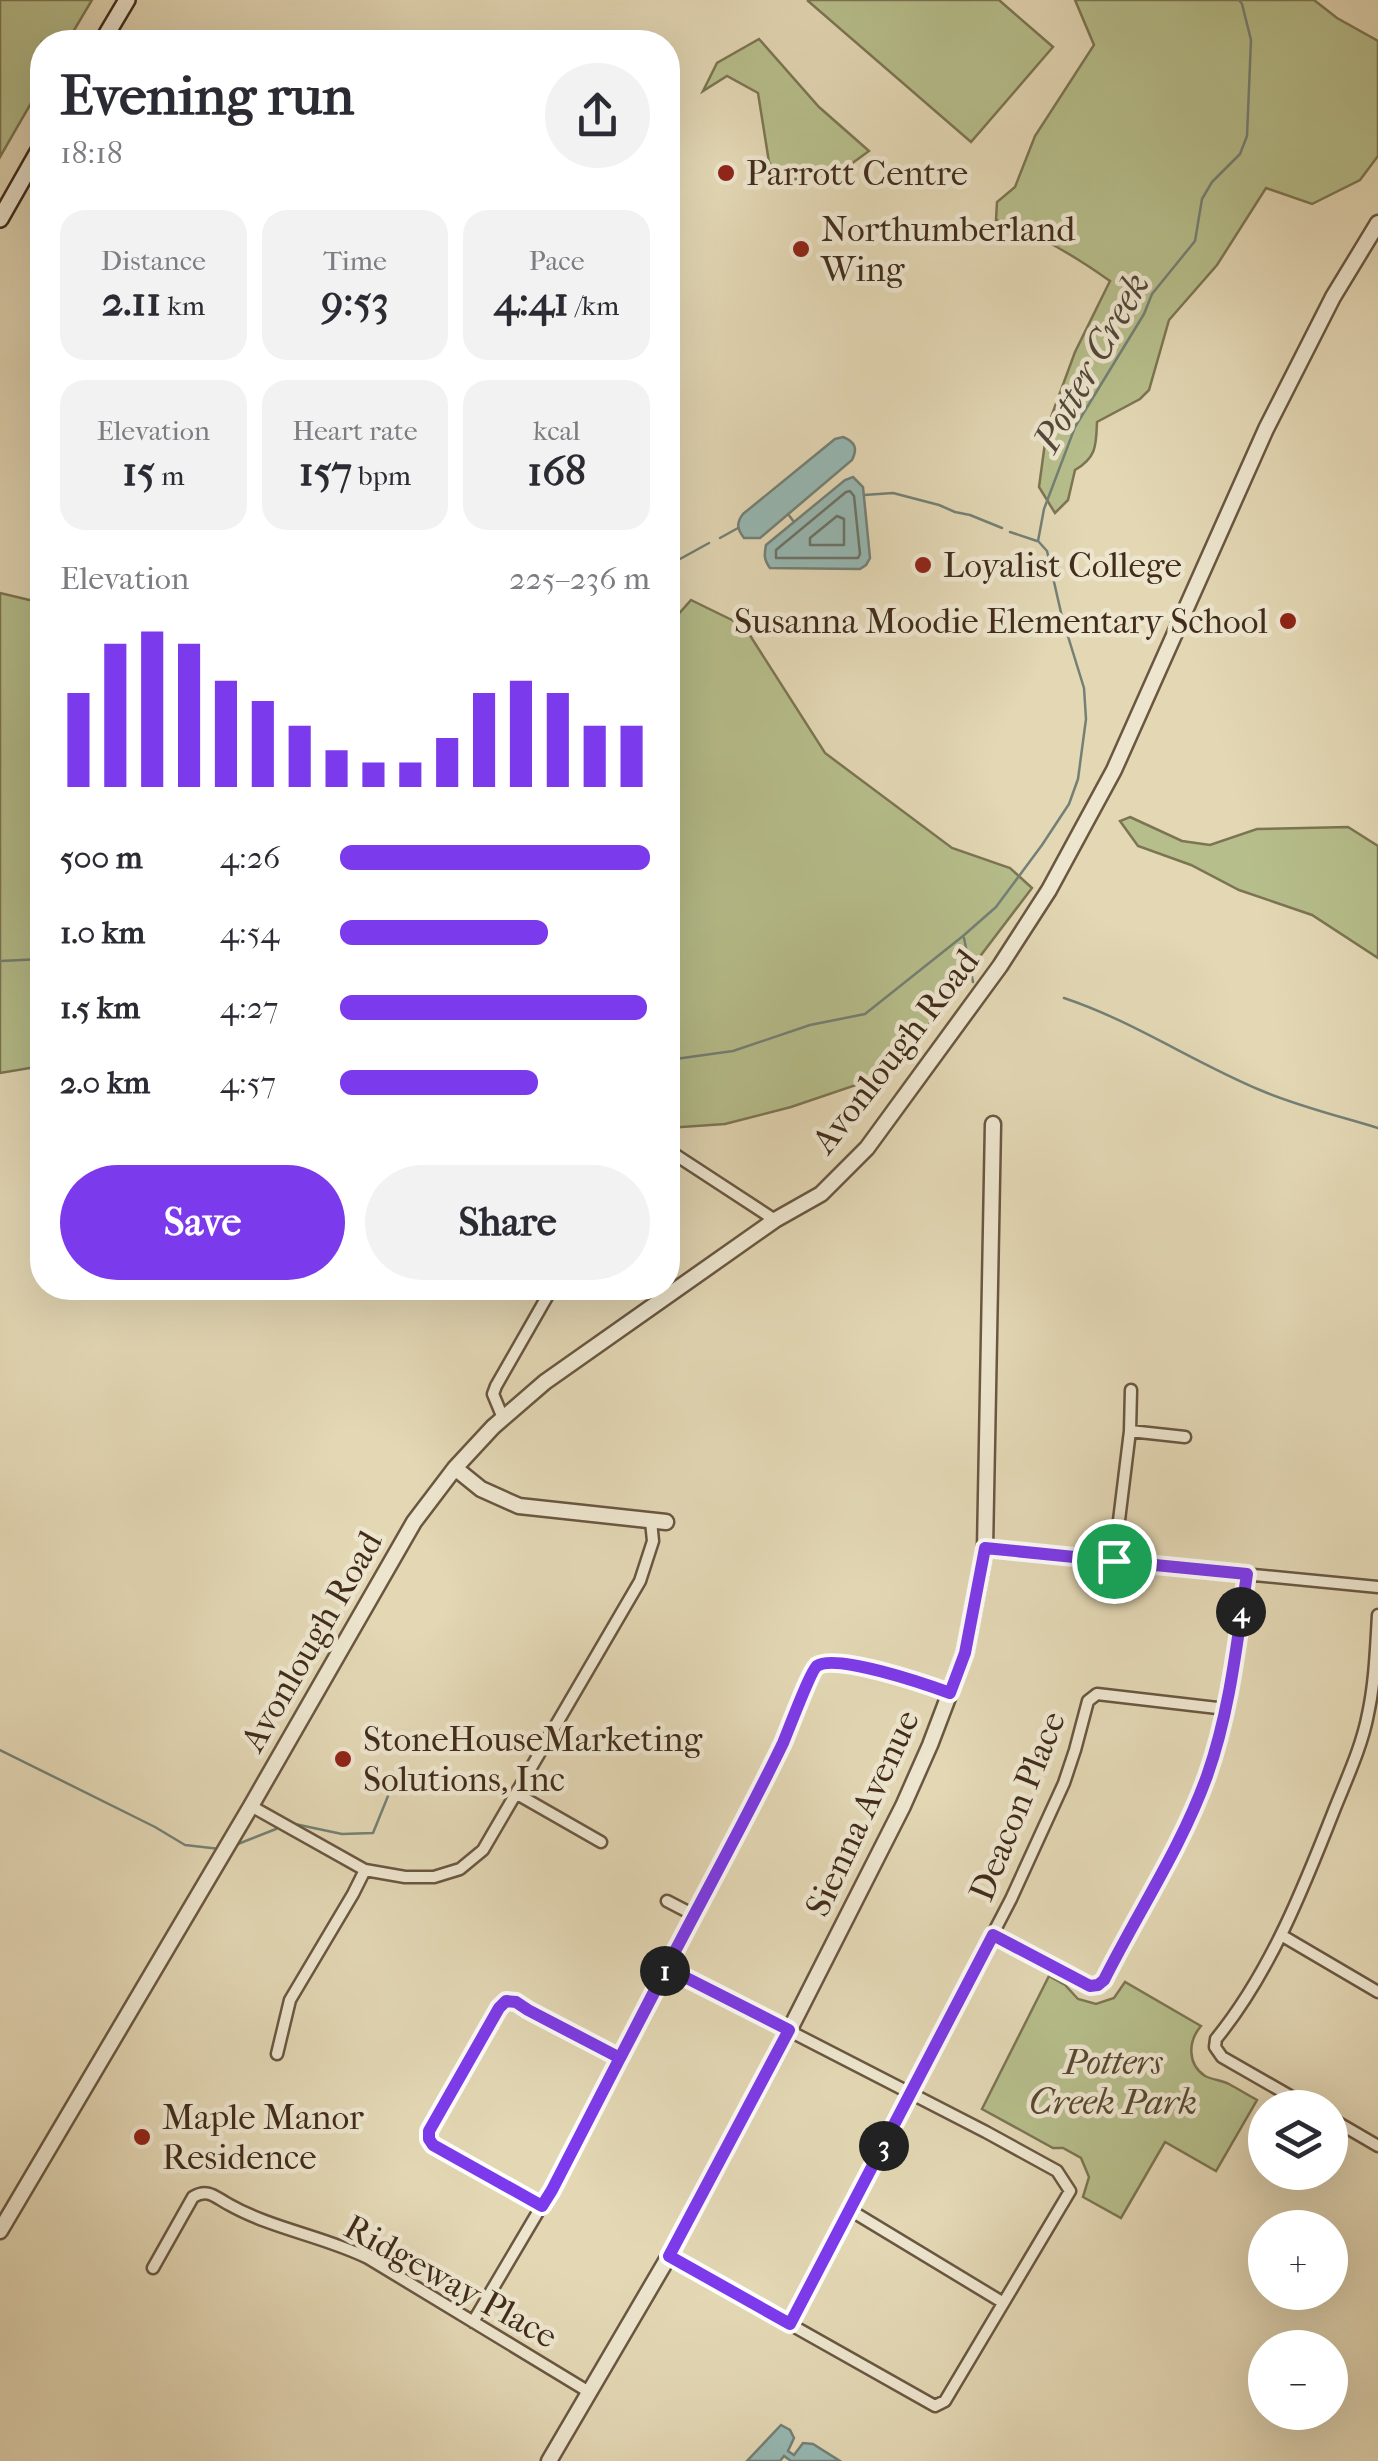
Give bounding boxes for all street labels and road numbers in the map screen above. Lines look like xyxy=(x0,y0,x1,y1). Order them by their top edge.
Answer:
street label: Avonlough Road xyxy=(802,941,988,1163)
street label: Avonlough Road xyxy=(231,1523,391,1760)
street label: Sienna Avenue xyxy=(797,1704,928,1923)
street label: Deacon Place xyxy=(961,1705,1074,1907)
street label: Ridgeway Place xyxy=(337,2206,565,2357)

